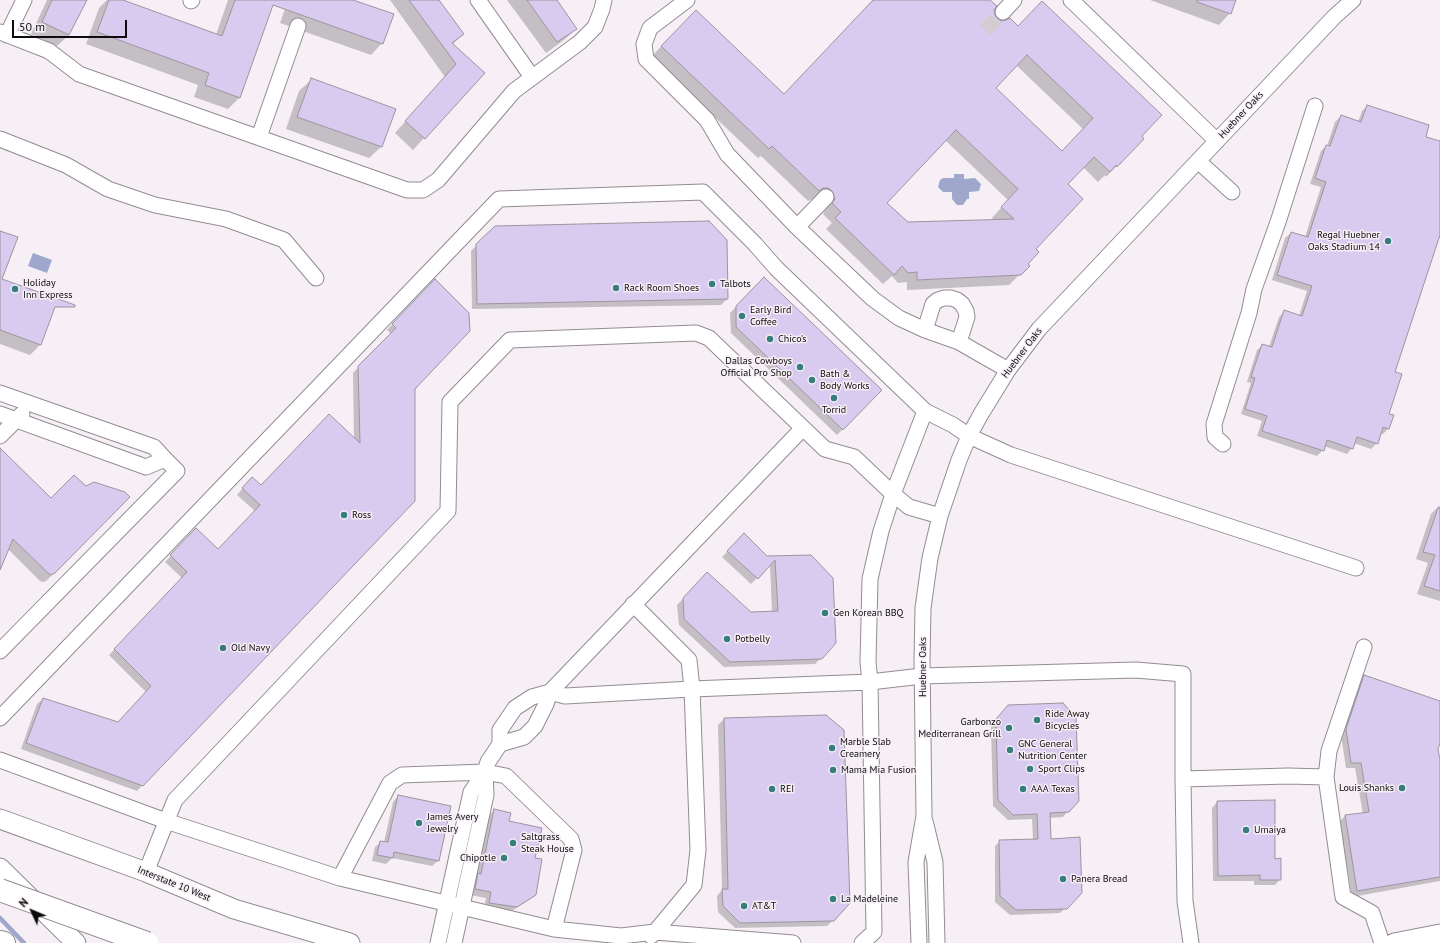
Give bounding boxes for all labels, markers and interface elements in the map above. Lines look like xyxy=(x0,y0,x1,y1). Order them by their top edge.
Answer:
scale bar xyxy=(14,12,129,38)
text: 50 m xyxy=(19,19,45,34)
street label: Huebner Oaks xyxy=(1216,89,1266,141)
place label: Regal Huebner Oaks Stadium 14 xyxy=(1308,229,1380,252)
marker: Regal Huebner Oaks Stadium 14 xyxy=(1383,236,1393,246)
place label: Holiday Inn Express xyxy=(23,277,72,300)
place label: Talbots xyxy=(720,278,751,290)
marker: Talbots xyxy=(707,279,717,289)
place label: Rack Room Shoes xyxy=(624,282,699,294)
marker: Rack Room Shoes xyxy=(611,283,621,293)
marker: Holiday Inn Express xyxy=(10,284,20,294)
place label: Early Bird Coffee xyxy=(750,304,791,328)
marker: Early Bird Coffee xyxy=(737,311,747,321)
street label: Huebner Oaks xyxy=(999,325,1045,381)
place label: Chico’s xyxy=(778,333,806,345)
marker: Chico’s xyxy=(765,334,775,344)
place label: Dallas Cowboys Official Pro Shop xyxy=(721,355,792,378)
marker: Dallas Cowboys Official Pro Shop xyxy=(795,362,805,372)
place label: Bath & Body Works xyxy=(820,368,870,392)
marker: Bath & Body Works xyxy=(807,375,817,385)
marker: Torrid xyxy=(829,393,839,403)
place label: Torrid xyxy=(822,404,846,416)
place label: Ross xyxy=(352,509,371,521)
marker: Ross xyxy=(339,510,349,520)
place label: Gen Korean BBQ xyxy=(833,607,903,619)
marker: Gen Korean BBQ xyxy=(820,608,830,618)
place label: Potbelly xyxy=(735,633,770,645)
marker: Potbelly xyxy=(722,634,732,644)
street label: Huebner Oaks xyxy=(917,637,929,697)
place label: Old Navy xyxy=(231,642,270,654)
marker: Old Navy xyxy=(218,643,228,653)
place label: Ride Away Bicycles xyxy=(1045,708,1089,732)
marker: Ride Away Bicycles xyxy=(1032,715,1042,725)
place label: Garbonzo Mediterranean Grill xyxy=(918,716,1001,740)
marker: Garbonzo Mediterranean Grill xyxy=(1004,723,1014,733)
place label: Marble Slab Creamery xyxy=(840,736,891,760)
place label: GNC General Nutrition Center xyxy=(1018,738,1087,762)
marker: Marble Slab Creamery xyxy=(827,743,837,753)
marker: GNC General Nutrition Center xyxy=(1005,745,1015,755)
place label: Sport Clips xyxy=(1038,763,1085,775)
place label: Mama Mia Fusion xyxy=(841,764,916,776)
marker: Sport Clips xyxy=(1025,764,1035,774)
marker: Mama Mia Fusion xyxy=(828,765,838,775)
place label: Louis Shanks xyxy=(1339,782,1394,794)
place label: REI xyxy=(780,783,794,795)
place label: AAA Texas xyxy=(1031,783,1075,795)
marker: Louis Shanks xyxy=(1397,783,1407,793)
marker: REI xyxy=(767,784,777,794)
marker: AAA Texas xyxy=(1018,784,1028,794)
place label: James Avery Jewelry xyxy=(427,811,478,834)
marker: James Avery Jewelry xyxy=(414,818,424,828)
place label: Umaiya xyxy=(1254,824,1286,836)
marker: Umaiya xyxy=(1241,825,1251,835)
place label: Saltgrass Steak House xyxy=(521,831,574,854)
marker: Saltgrass Steak House xyxy=(508,838,518,848)
place label: Chipotle xyxy=(460,852,496,864)
marker: Chipotle xyxy=(499,853,509,863)
street label: Interstate 10 West xyxy=(136,864,212,904)
place label: Panera Bread xyxy=(1071,873,1127,885)
marker: Panera Bread xyxy=(1058,874,1068,884)
north arrow xyxy=(12,891,52,931)
place label: La Madeleine xyxy=(841,893,898,905)
marker: La Madeleine xyxy=(828,894,838,904)
text: N xyxy=(16,895,31,910)
place label: AT&T xyxy=(752,900,776,912)
marker: AT&T xyxy=(739,901,749,911)

